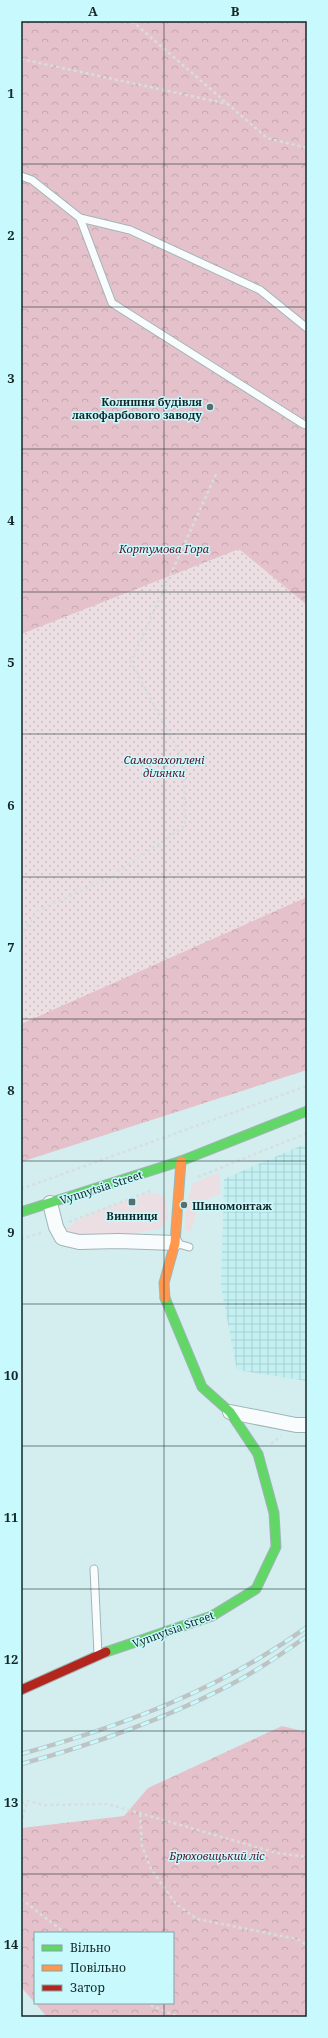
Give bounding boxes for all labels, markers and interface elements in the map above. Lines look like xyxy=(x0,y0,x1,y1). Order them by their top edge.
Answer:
text: A xyxy=(88,2,98,20)
text: B xyxy=(231,2,240,20)
text: 1 xyxy=(7,84,15,102)
text: 2 xyxy=(7,226,15,244)
text: 3 xyxy=(7,369,15,387)
place label: Колишня будівля лакофарбового заводу xyxy=(72,394,202,422)
marker: Колишня будівля лакофарбового заводу xyxy=(205,402,215,412)
text: 4 xyxy=(7,511,15,529)
park label: Кортумова Гора xyxy=(118,541,210,556)
text: 5 xyxy=(7,653,15,671)
park label: Самозахоплені ділянки xyxy=(124,752,205,780)
text: 6 xyxy=(7,796,15,814)
text: 7 xyxy=(7,938,15,956)
text: 8 xyxy=(7,1081,15,1099)
street label: Vynnytsia Street xyxy=(58,1167,144,1207)
marker: Винниця xyxy=(127,1197,137,1207)
place label: Шиномонтаж xyxy=(192,1198,272,1213)
marker: Шиномонтаж xyxy=(179,1200,189,1210)
place label: Винниця xyxy=(106,1208,158,1223)
text: 9 xyxy=(7,1223,15,1241)
text: 10 xyxy=(4,1366,18,1384)
text: 11 xyxy=(4,1508,18,1526)
street label: Vynnytsia Street xyxy=(130,1607,216,1651)
text: 12 xyxy=(4,1650,18,1668)
text: 13 xyxy=(4,1793,18,1811)
park label: Брюховицький ліс xyxy=(168,1848,265,1863)
legend xyxy=(34,1932,174,2004)
text: 14 xyxy=(4,1935,19,1953)
text: Вільно xyxy=(70,1939,111,1956)
text: Повільно xyxy=(70,1959,126,1976)
text: Затор xyxy=(70,1979,105,1996)

